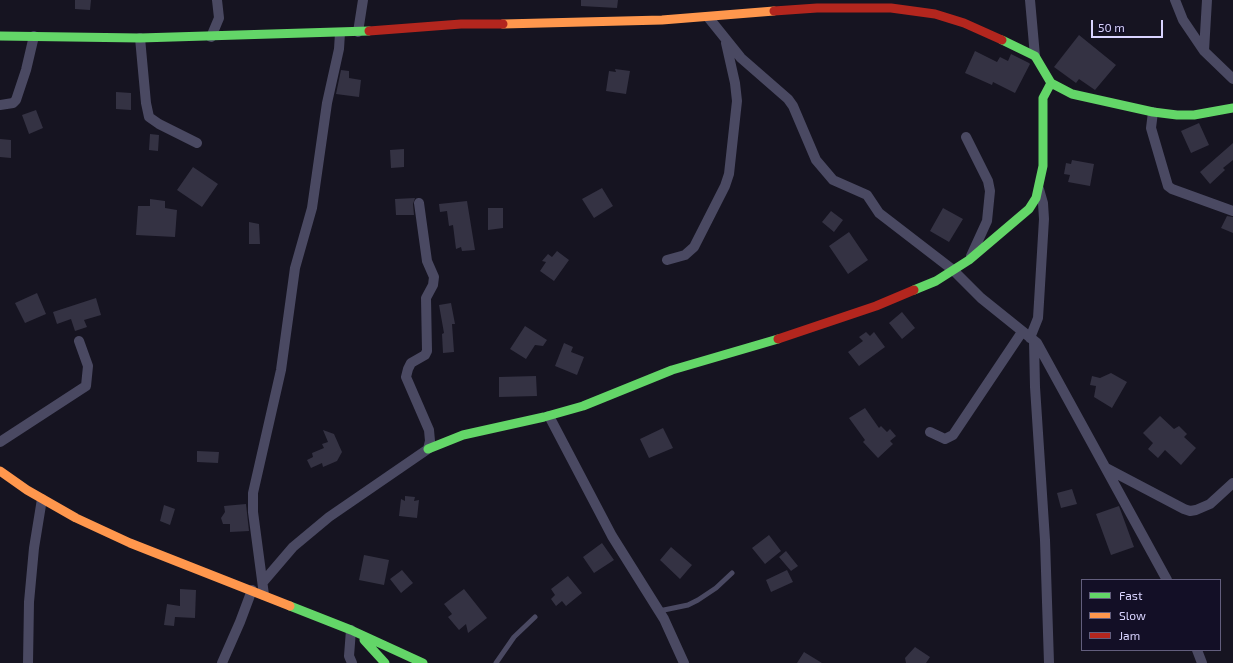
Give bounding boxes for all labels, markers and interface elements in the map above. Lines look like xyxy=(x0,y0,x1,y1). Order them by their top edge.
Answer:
scale bar xyxy=(1093,12,1165,38)
text: 50 m xyxy=(1098,20,1125,34)
legend xyxy=(1081,579,1221,651)
text: Fast xyxy=(1119,588,1142,602)
text: Slow xyxy=(1119,608,1146,622)
text: Jam xyxy=(1119,628,1140,642)

